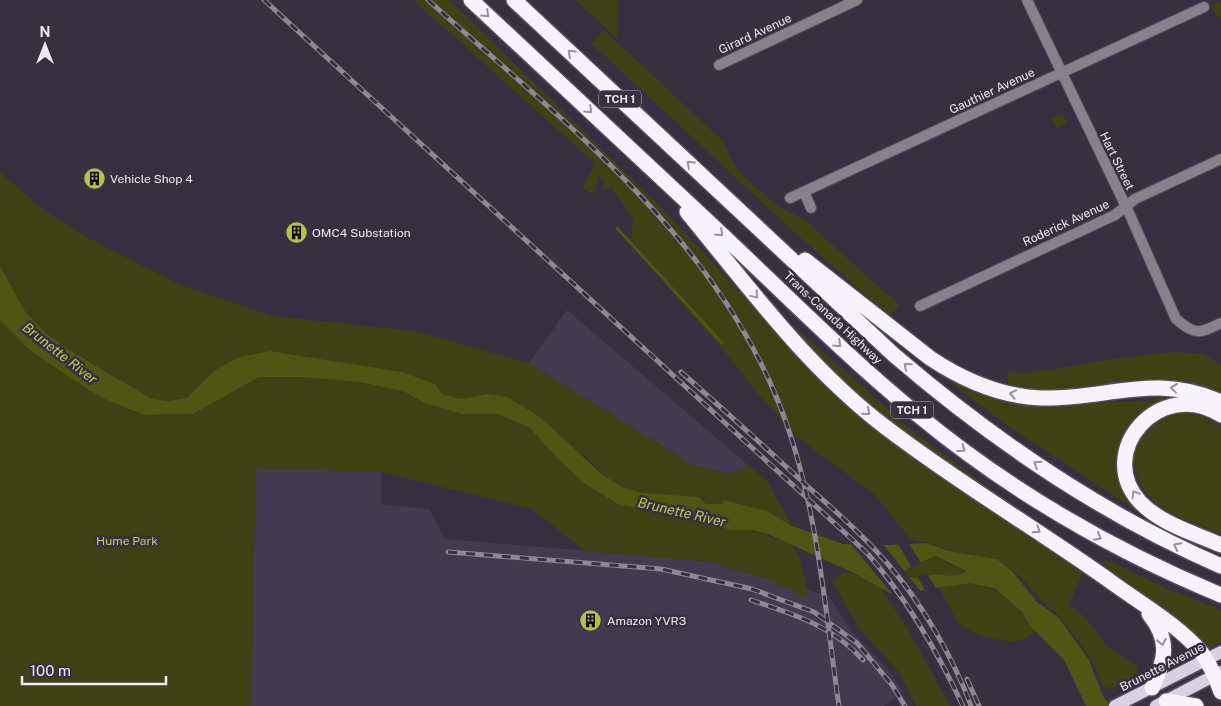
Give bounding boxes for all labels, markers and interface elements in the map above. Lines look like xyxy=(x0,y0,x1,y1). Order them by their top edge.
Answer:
one-way arrow xyxy=(481,8,490,17)
street label: Girard Avenue xyxy=(716,11,794,57)
north arrow xyxy=(20,20,70,70)
text: N xyxy=(40,24,50,40)
one-way arrow xyxy=(568,50,577,59)
street label: Gauthier Avenue xyxy=(947,65,1037,117)
road number: TCH 1 xyxy=(599,90,641,108)
one-way arrow xyxy=(583,104,592,113)
street label: Hart Street xyxy=(1097,130,1137,193)
one-way arrow xyxy=(686,161,695,170)
building icon: Vehicle Shop 4 xyxy=(82,167,106,191)
place label: Vehicle Shop 4 xyxy=(110,172,193,186)
street label: Roderick Avenue xyxy=(1021,197,1112,249)
building icon: OMC4 Substation xyxy=(284,221,308,245)
place label: OMC4 Substation xyxy=(312,226,411,240)
one-way arrow xyxy=(714,227,723,236)
street label: Trans-Canada Highway xyxy=(781,269,885,368)
one-way arrow xyxy=(750,289,758,298)
water label: Brunette River xyxy=(20,319,101,387)
one-way arrow xyxy=(832,338,841,347)
one-way arrow xyxy=(904,363,913,372)
one-way arrow xyxy=(1170,383,1178,394)
one-way arrow xyxy=(1009,389,1017,399)
road number: TCH 1 xyxy=(891,402,933,418)
one-way arrow xyxy=(862,407,871,416)
one-way arrow xyxy=(956,443,966,452)
one-way arrow xyxy=(1033,461,1042,470)
one-way arrow xyxy=(1132,490,1142,499)
water label: Brunette River xyxy=(636,494,728,530)
one-way arrow xyxy=(1031,524,1040,533)
one-way arrow xyxy=(1093,531,1102,541)
park label: Hume Park xyxy=(96,534,158,548)
one-way arrow xyxy=(1173,541,1182,552)
building icon: Amazon YVR3 xyxy=(579,609,603,633)
place label: Amazon YVR3 xyxy=(607,614,686,628)
one-way arrow xyxy=(1157,638,1167,647)
street label: Brunette Avenue xyxy=(1118,640,1207,694)
scale bar xyxy=(22,654,166,686)
text: 100 m xyxy=(30,662,71,679)

